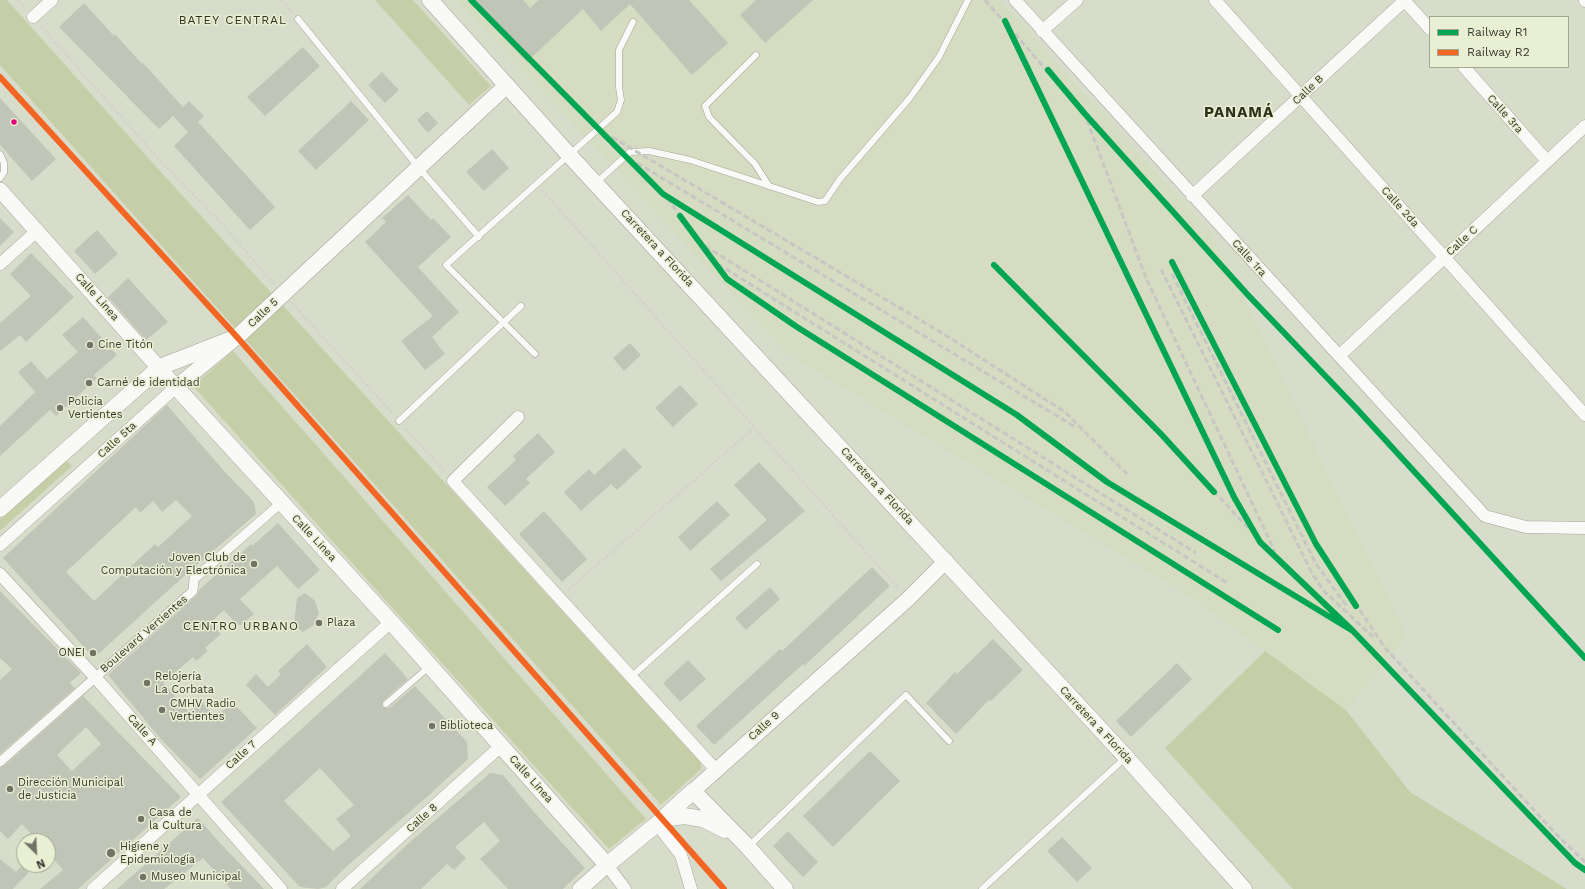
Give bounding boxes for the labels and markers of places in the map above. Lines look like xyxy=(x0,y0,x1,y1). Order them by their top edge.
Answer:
unlabelled marker xyxy=(9,117,19,127)
place label: Cine Titón xyxy=(98,338,153,352)
marker: Cine Titón xyxy=(85,340,95,350)
place label: Carné de identidad xyxy=(97,376,200,390)
marker: Carné de identidad xyxy=(84,378,94,388)
place label: Policía Vertientes xyxy=(68,395,122,421)
marker: Policía Vertientes xyxy=(55,403,65,413)
place label: Joven Club de Computación y Electrónica xyxy=(101,551,246,577)
marker: Joven Club de Computación y Electrónica xyxy=(249,559,259,569)
place label: Plaza xyxy=(327,616,355,630)
marker: Plaza xyxy=(314,618,324,628)
place label: ONEI xyxy=(58,646,85,660)
marker: ONEI xyxy=(88,648,98,658)
place label: Relojería La Corbata xyxy=(155,670,214,696)
marker: Relojería La Corbata xyxy=(142,678,152,688)
place label: CMHV Radio Vertientes xyxy=(170,697,236,723)
marker: CMHV Radio Vertientes xyxy=(157,705,167,715)
place label: Biblioteca xyxy=(440,719,493,733)
marker: Biblioteca xyxy=(427,721,437,731)
place label: Dirección Municipal de Justicia xyxy=(18,776,123,802)
marker: Dirección Municipal de Justicia xyxy=(5,784,15,794)
place label: Casa de la Cultura xyxy=(149,806,202,832)
marker: Casa de la Cultura xyxy=(136,814,146,824)
place label: Higiene y Epidemiología xyxy=(120,840,195,866)
marker: Higiene y Epidemiología xyxy=(105,847,117,859)
place label: Museo Municipal xyxy=(151,870,241,884)
marker: Museo Municipal xyxy=(138,872,148,882)

